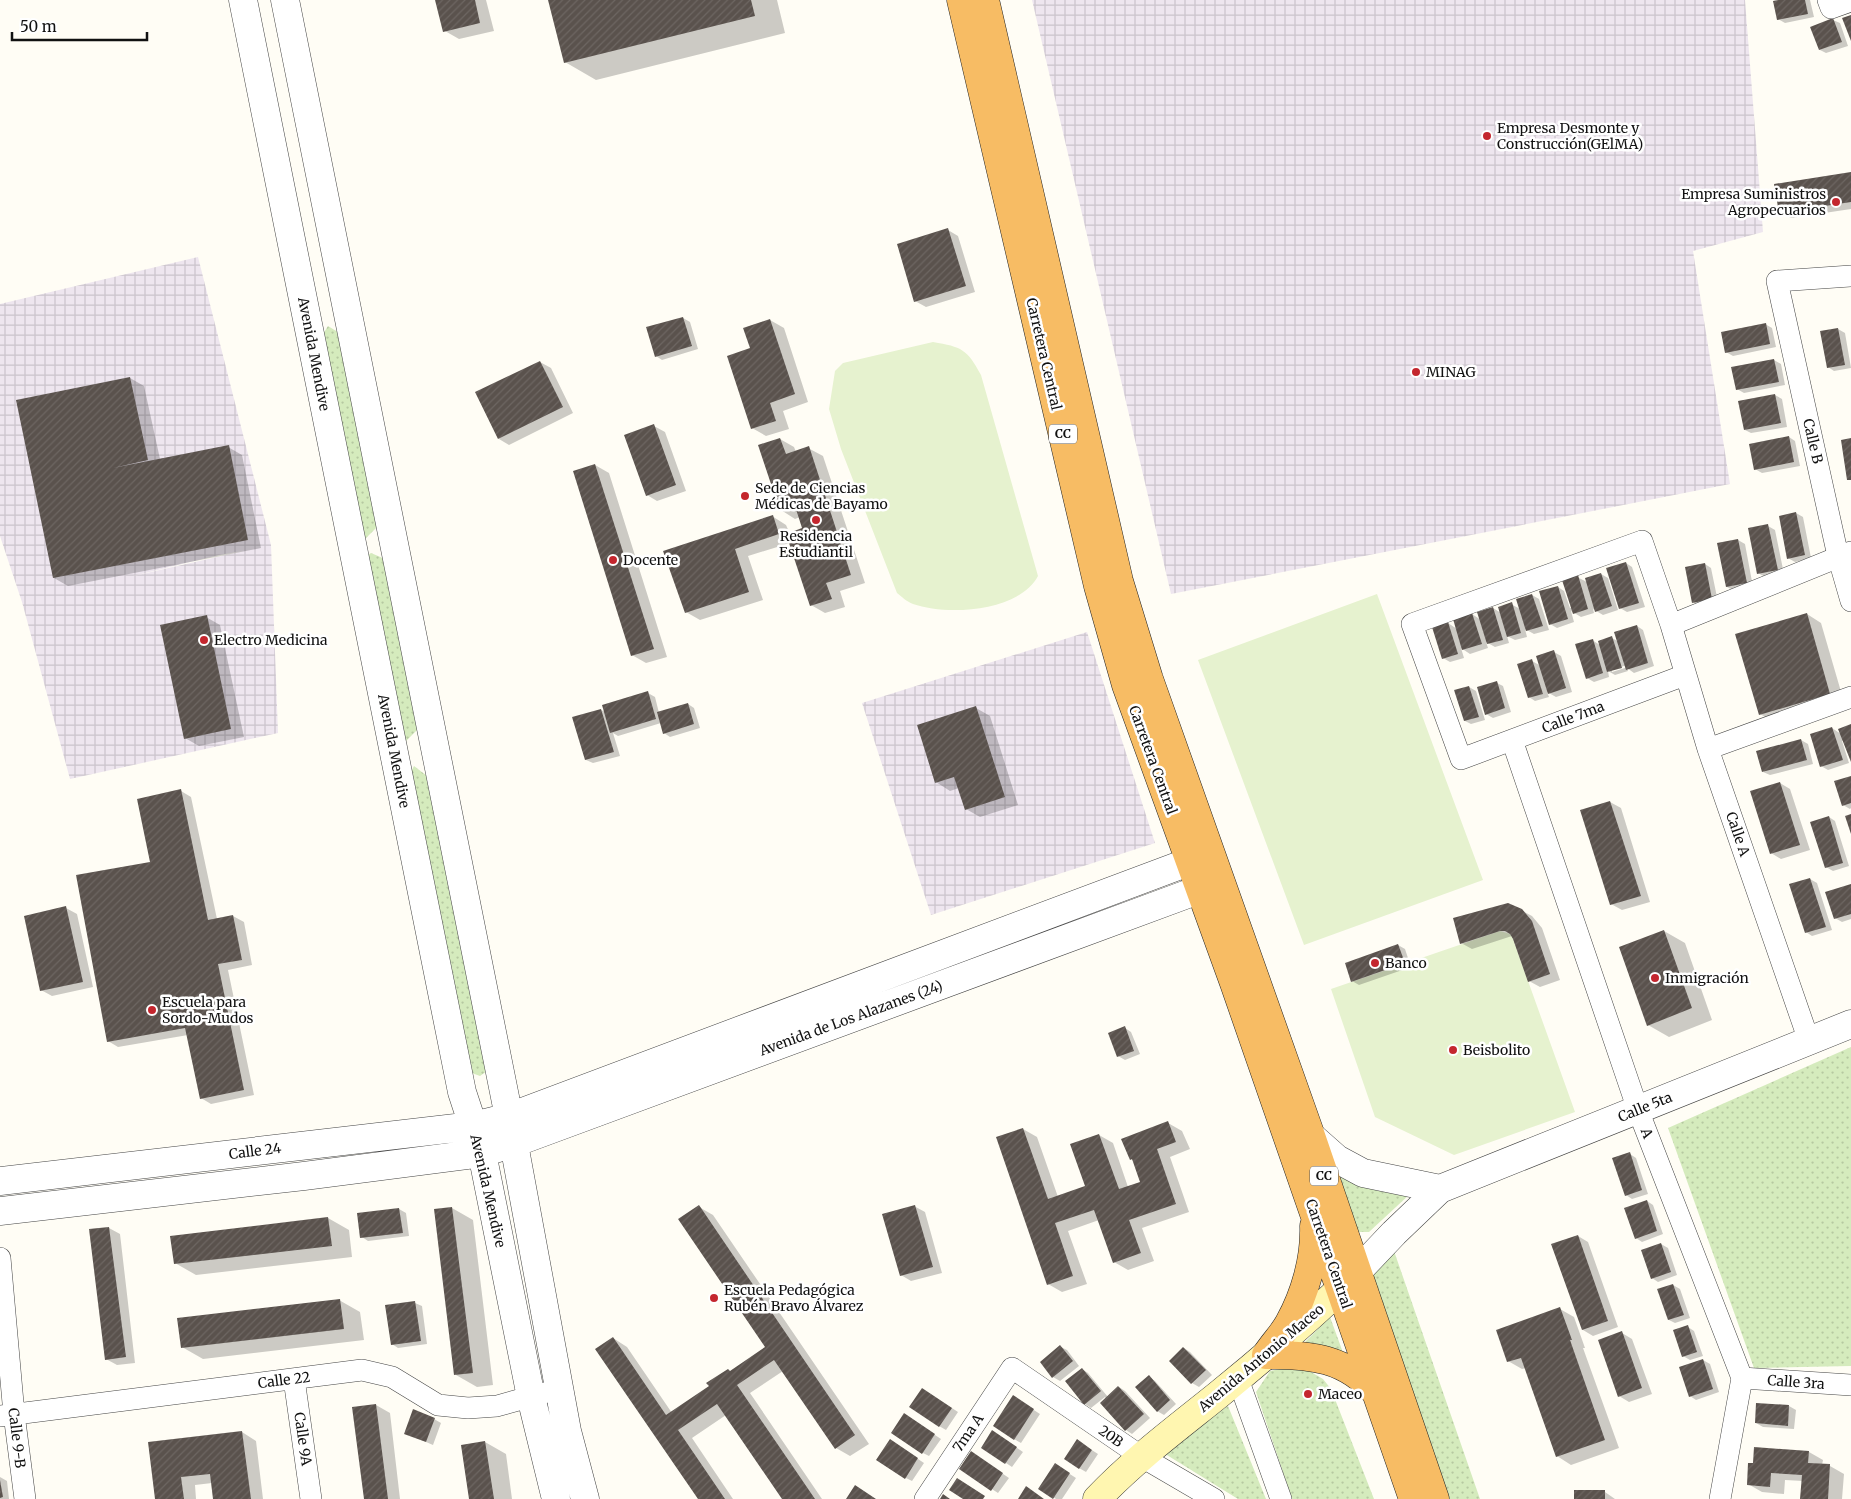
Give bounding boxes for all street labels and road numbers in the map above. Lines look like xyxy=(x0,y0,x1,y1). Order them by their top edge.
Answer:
street label: Avenida Mendive xyxy=(294,295,334,412)
street label: Carretera Central xyxy=(1022,296,1066,413)
street label: Calle B xyxy=(1799,417,1827,465)
road number: CC xyxy=(1049,424,1077,444)
street label: Avenida Mendive xyxy=(374,692,414,809)
street label: Calle 7ma xyxy=(1539,697,1607,737)
street label: Carretera Central xyxy=(1125,703,1181,818)
street label: Calle A xyxy=(1722,809,1754,859)
street label: Avenida de Los Alazanes (24) xyxy=(756,976,945,1060)
street label: Calle 5ta xyxy=(1615,1088,1675,1126)
street label: A xyxy=(1636,1124,1657,1141)
street label: Avenida Mendive xyxy=(466,1132,510,1249)
street label: Calle 24 xyxy=(228,1139,283,1163)
road number: CC xyxy=(1310,1166,1338,1186)
street label: Carretera Central xyxy=(1302,1197,1356,1312)
street label: Avenida Antonio Maceo xyxy=(1194,1300,1328,1417)
street label: Calle 22 xyxy=(257,1368,311,1392)
street label: Calle 3ra xyxy=(1767,1371,1826,1393)
street label: Calle 9-B xyxy=(4,1407,30,1469)
street label: 7ma A xyxy=(949,1410,987,1456)
street label: Calle 9A xyxy=(290,1411,316,1467)
street label: 20B xyxy=(1095,1421,1127,1451)

